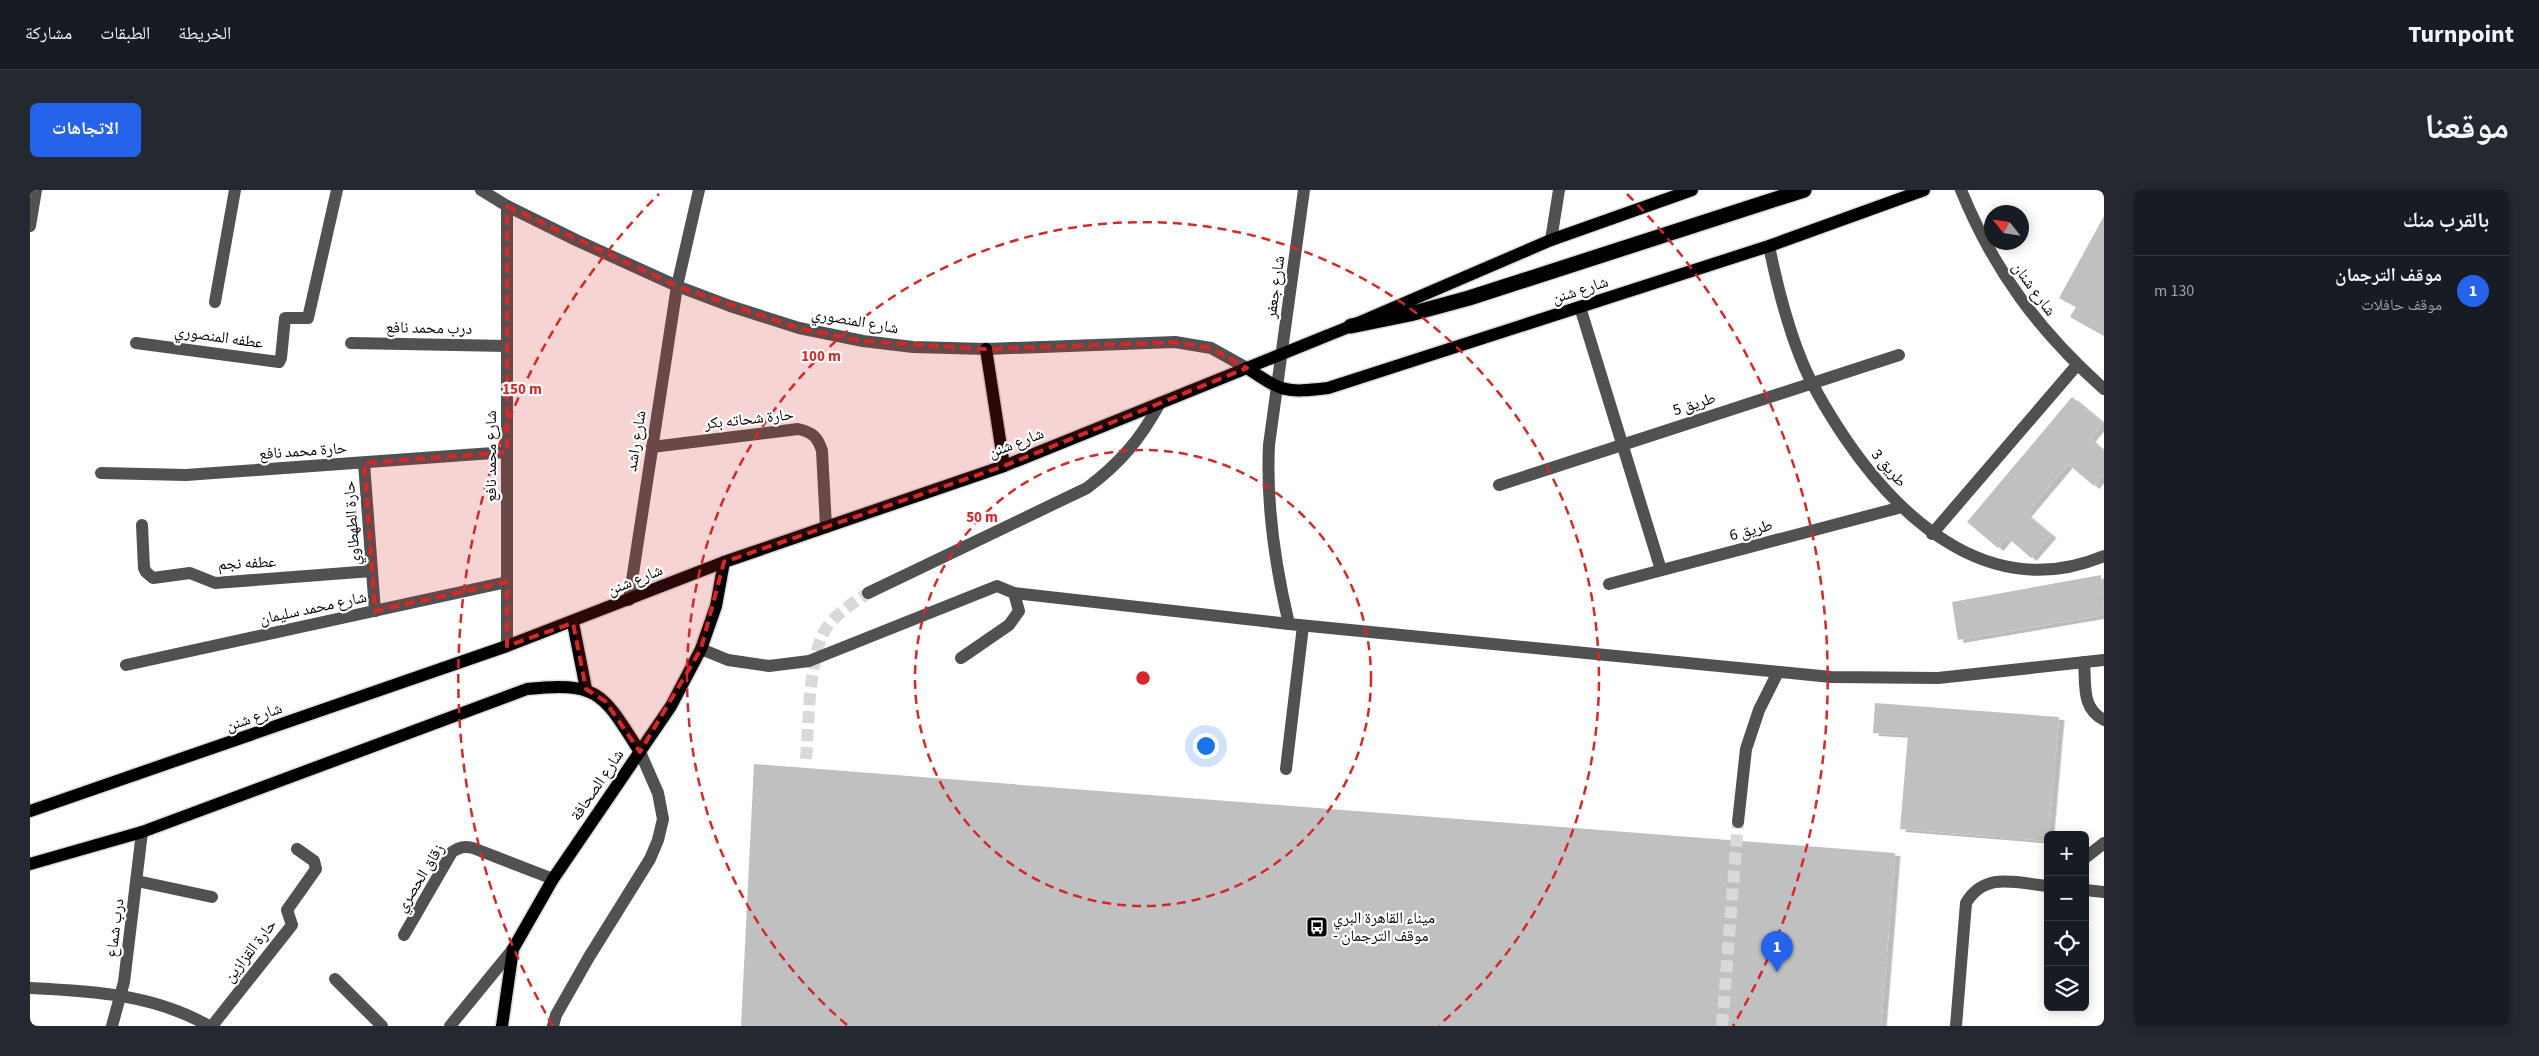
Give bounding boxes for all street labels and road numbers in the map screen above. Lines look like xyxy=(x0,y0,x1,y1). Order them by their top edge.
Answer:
street label: شارع جعفر xyxy=(1260,254,1290,321)
street label: شارع شنان xyxy=(2007,257,2061,321)
street label: شارع شنن xyxy=(1549,271,1611,309)
street label: شارع المنصوري xyxy=(810,303,900,341)
street label: درب محمد نافع xyxy=(386,316,472,340)
street label: عطفه المنصوري xyxy=(173,320,265,355)
street label: طريق 5 xyxy=(1670,387,1718,421)
street label: حارة شحاته بكر xyxy=(702,403,795,435)
street label: شارع راشد xyxy=(620,409,652,473)
street label: شارع محمد نافع xyxy=(480,410,502,502)
street label: شارع شنن xyxy=(985,422,1047,464)
street label: حارة محمد نافع xyxy=(258,437,348,465)
street label: طريق 3 xyxy=(1866,444,1912,492)
street label: حارة الطهطاوي xyxy=(338,480,367,566)
street label: طريق 6 xyxy=(1727,514,1775,546)
street label: عطفه نجم xyxy=(217,550,277,576)
street label: شارع شنن xyxy=(604,559,666,601)
street label: شارع محمد سليمان xyxy=(257,586,369,630)
street label: شارع شنن xyxy=(223,697,285,737)
street label: شارع الصحافة xyxy=(565,745,629,825)
street label: زقاق الحصري xyxy=(390,839,451,917)
street label: درب شماع xyxy=(100,897,130,959)
street label: حارة القزازين xyxy=(218,915,282,987)

